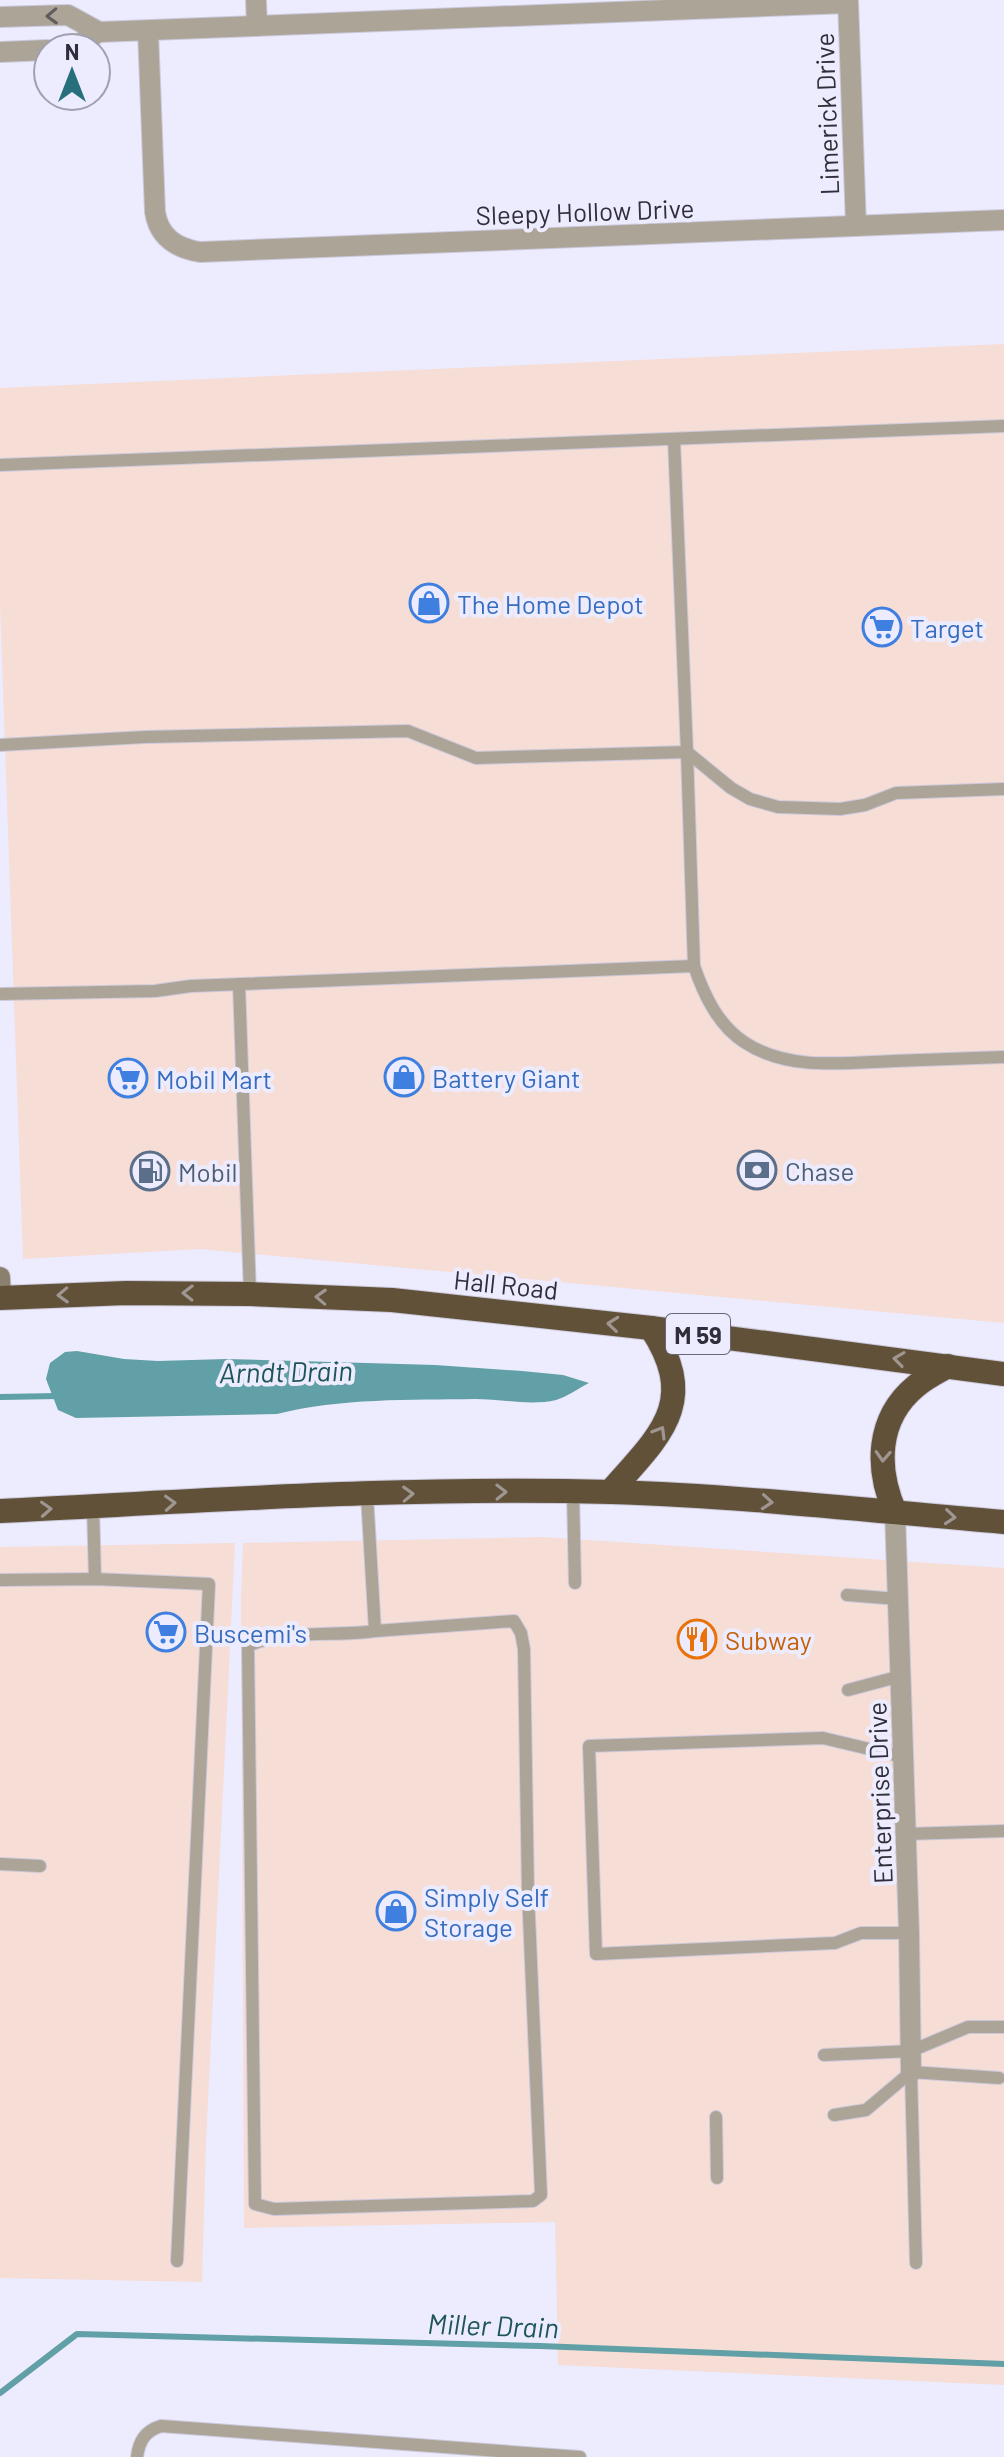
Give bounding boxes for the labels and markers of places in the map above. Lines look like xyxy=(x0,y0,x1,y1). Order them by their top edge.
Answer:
shop icon: The Home Depot xyxy=(408,582,450,624)
place label: The Home Depot xyxy=(457,588,644,619)
supermarket icon: Target xyxy=(861,606,903,648)
place label: Target xyxy=(910,612,984,643)
shop icon: Battery Giant xyxy=(383,1056,425,1098)
supermarket icon: Mobil Mart xyxy=(107,1057,149,1099)
place label: Battery Giant xyxy=(432,1062,580,1093)
place label: Mobil Mart xyxy=(156,1063,272,1094)
bank icon: Chase xyxy=(736,1149,778,1191)
fuel station icon: Mobil xyxy=(129,1150,171,1192)
place label: Chase xyxy=(785,1155,854,1186)
place label: Mobil xyxy=(178,1156,238,1187)
supermarket icon: Buscemi's xyxy=(145,1611,187,1653)
place label: Buscemi's xyxy=(194,1617,307,1648)
restaurant icon: Subway xyxy=(676,1618,718,1660)
place label: Subway xyxy=(725,1624,812,1655)
place label: Simply Self Storage xyxy=(424,1881,549,1942)
shop icon: Simply Self Storage xyxy=(375,1890,417,1932)

